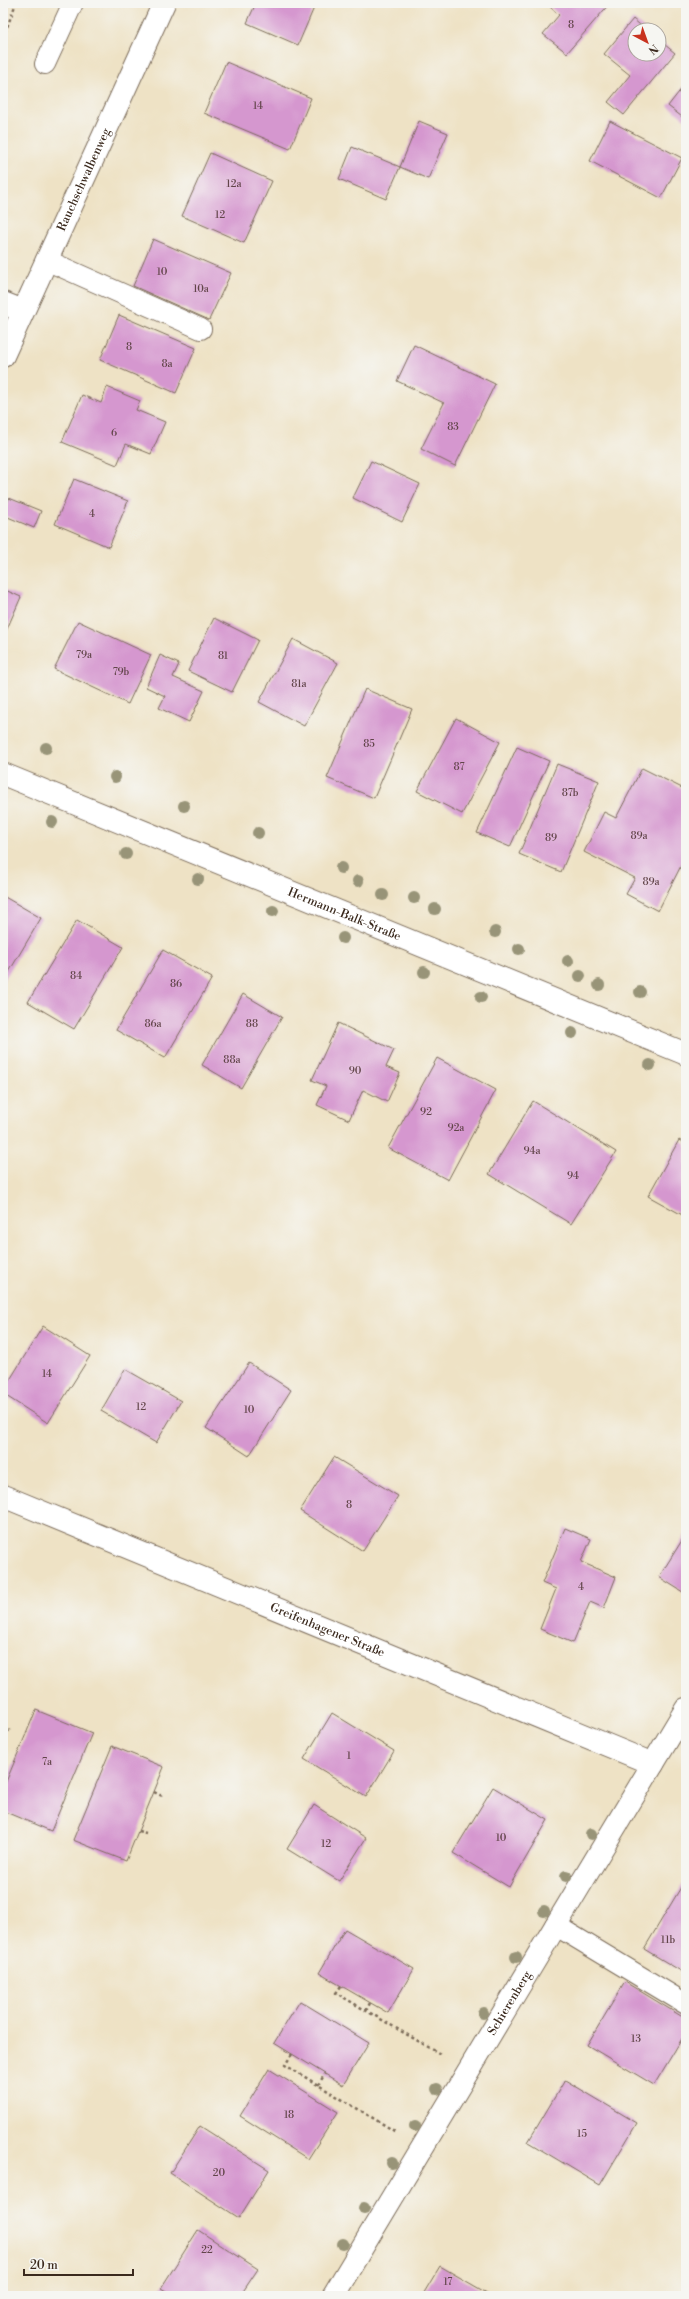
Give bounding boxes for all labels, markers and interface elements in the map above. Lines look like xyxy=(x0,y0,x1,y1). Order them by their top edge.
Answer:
house number: 8 xyxy=(568,19,574,31)
north arrow xyxy=(627,22,667,62)
text: N xyxy=(645,41,661,57)
house number: 14 xyxy=(253,100,263,112)
street label: Rauchschwalbenweg xyxy=(54,125,114,234)
house number: 12a xyxy=(226,178,243,190)
house number: 12 xyxy=(215,209,225,221)
house number: 10 xyxy=(157,266,168,278)
house number: 10a xyxy=(193,283,210,295)
house number: 8 xyxy=(126,341,132,353)
house number: 8a xyxy=(161,358,174,370)
house number: 83 xyxy=(447,421,459,433)
house number: 6 xyxy=(111,427,117,439)
house number: 4 xyxy=(89,508,95,520)
house number: 79a xyxy=(76,649,93,661)
house number: 81 xyxy=(218,650,229,662)
house number: 79b xyxy=(113,666,130,678)
house number: 81a xyxy=(291,678,308,690)
house number: 85 xyxy=(363,738,375,750)
house number: 87 xyxy=(453,761,465,773)
house number: 87b xyxy=(562,787,579,799)
house number: 89a xyxy=(630,830,649,842)
house number: 89 xyxy=(545,832,557,844)
house number: 89a xyxy=(642,876,661,888)
street label: Hermann-Balk-Straße xyxy=(285,885,403,944)
house number: 84 xyxy=(70,970,82,982)
house number: 86 xyxy=(170,978,182,990)
house number: 86a xyxy=(144,1018,163,1030)
house number: 88 xyxy=(246,1018,258,1030)
house number: 88a xyxy=(223,1054,242,1066)
house number: 90 xyxy=(349,1065,362,1077)
house number: 92 xyxy=(420,1106,432,1118)
house number: 92a xyxy=(448,1122,465,1134)
house number: 94a xyxy=(523,1145,541,1157)
house number: 94 xyxy=(567,1170,579,1182)
house number: 14 xyxy=(42,1368,52,1380)
house number: 12 xyxy=(136,1401,146,1413)
house number: 10 xyxy=(244,1404,255,1416)
house number: 8 xyxy=(346,1499,352,1511)
house number: 4 xyxy=(578,1581,584,1593)
street label: Greifenhagener Straße xyxy=(268,1600,387,1661)
house number: 1 xyxy=(347,1750,352,1762)
house number: 7a xyxy=(42,1756,53,1768)
house number: 10 xyxy=(496,1832,507,1844)
house number: 12 xyxy=(321,1838,331,1850)
house number: 11b xyxy=(661,1934,676,1946)
street label: Schierenberg xyxy=(485,1968,535,2038)
house number: 13 xyxy=(631,2033,641,2045)
house number: 18 xyxy=(284,2109,294,2121)
house number: 15 xyxy=(577,2128,587,2140)
house number: 20 xyxy=(213,2167,226,2179)
house number: 22 xyxy=(201,2244,213,2256)
scale bar xyxy=(24,2251,133,2277)
text: 20 m xyxy=(30,2258,58,2273)
house number: 17 xyxy=(444,2276,452,2288)

